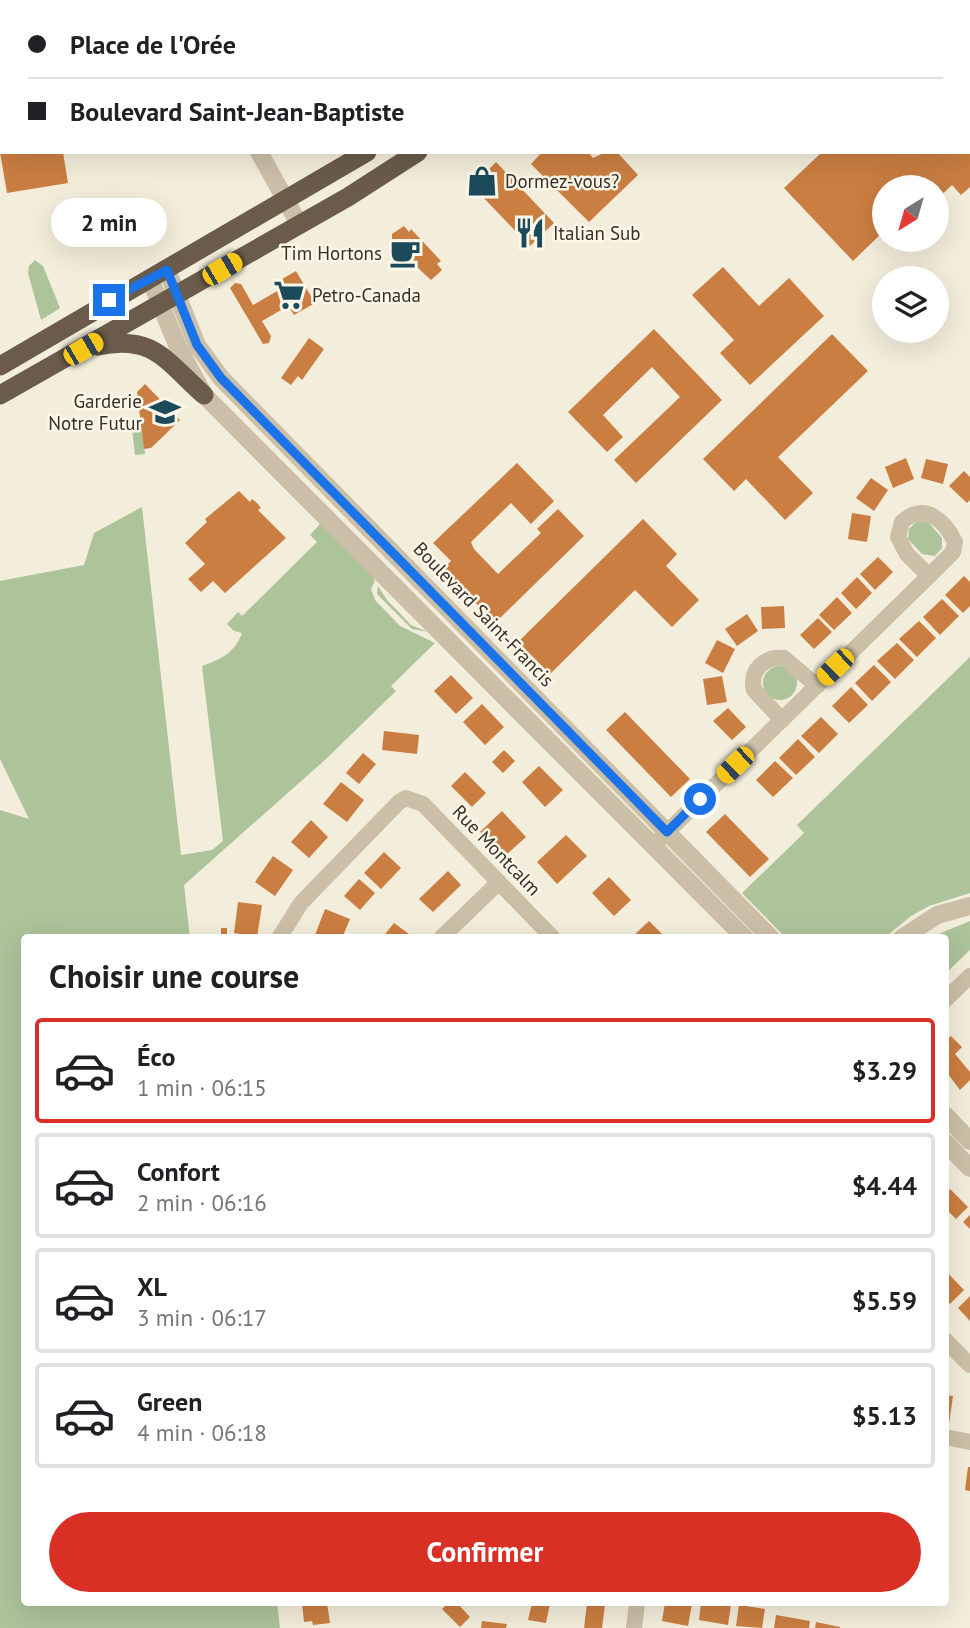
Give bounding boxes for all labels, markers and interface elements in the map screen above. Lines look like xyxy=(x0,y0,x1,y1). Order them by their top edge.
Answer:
text: Place de l'Orée xyxy=(70,28,236,61)
text: Boulevard Saint-Jean-Baptiste xyxy=(70,95,405,128)
shop icon: Dormez-vous? xyxy=(465,164,499,198)
place label: Dormez-vous? xyxy=(505,169,619,193)
north arrow xyxy=(872,175,948,252)
map controls xyxy=(872,175,949,343)
callout: 2 min xyxy=(51,198,167,247)
text: 2 min xyxy=(81,208,137,237)
restaurant icon: Italian Sub xyxy=(513,216,547,250)
place label: Italian Sub xyxy=(553,221,641,245)
cafe icon: Tim Hortons xyxy=(388,236,422,270)
place label: Tim Hortons xyxy=(281,241,382,265)
car xyxy=(199,249,246,289)
button: layers xyxy=(872,266,949,343)
supermarket icon: Petro-Canada xyxy=(272,278,306,312)
place label: Petro-Canada xyxy=(312,283,421,307)
route end xyxy=(93,284,125,316)
car xyxy=(60,329,107,369)
place label: Garderie Notre Futur xyxy=(48,389,143,435)
school or university icon: Garderie Notre Futur xyxy=(148,395,182,429)
street label: Boulevard Saint-Francis xyxy=(409,537,559,691)
car xyxy=(813,645,858,689)
car xyxy=(713,743,758,787)
route start xyxy=(684,783,716,815)
street label: Rue Montcalm xyxy=(448,800,546,900)
text: Choisir une course xyxy=(49,955,299,997)
icon: car xyxy=(53,1039,116,1102)
text: Éco xyxy=(137,1040,175,1073)
text: $3.29 xyxy=(852,1054,917,1087)
text: 1 min · 06:15 xyxy=(137,1073,267,1102)
icon: car xyxy=(53,1154,116,1217)
text: Confort xyxy=(137,1155,220,1188)
text: $4.44 xyxy=(852,1169,917,1202)
text: 2 min · 06:16 xyxy=(137,1188,267,1217)
icon: car xyxy=(53,1269,116,1332)
text: XL xyxy=(137,1270,167,1303)
text: $5.59 xyxy=(852,1284,917,1317)
text: 3 min · 06:17 xyxy=(137,1303,267,1332)
icon: car xyxy=(53,1384,116,1447)
text: Green xyxy=(137,1385,202,1418)
text: $5.13 xyxy=(852,1399,917,1432)
text: 4 min · 06:18 xyxy=(137,1418,267,1447)
button: Confirmer xyxy=(49,1512,921,1592)

